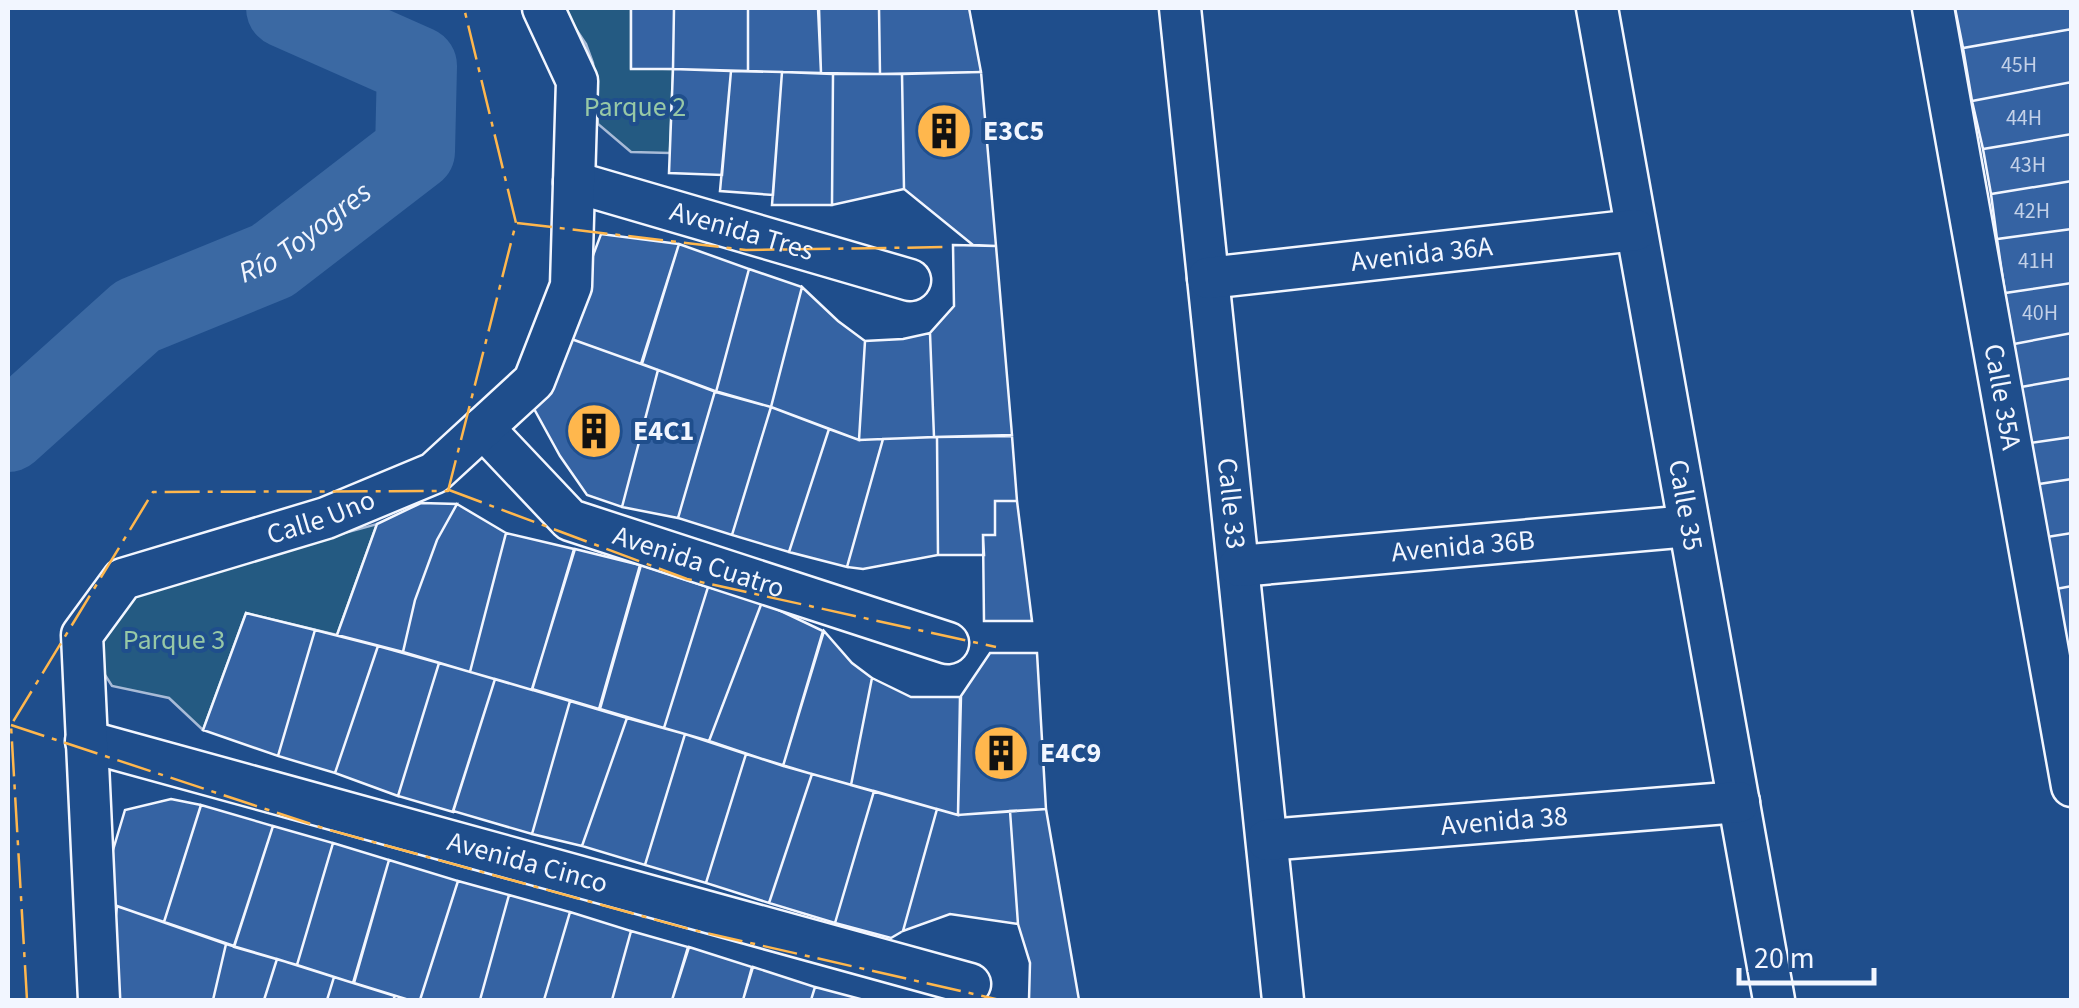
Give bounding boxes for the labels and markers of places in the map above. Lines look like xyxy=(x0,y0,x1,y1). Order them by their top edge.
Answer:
building icon: E3C5 xyxy=(914,101,974,161)
place label: E3C5 xyxy=(983,111,1044,151)
building icon: E4C1 xyxy=(564,401,624,461)
place label: E4C1 xyxy=(633,411,694,451)
building icon: E4C9 xyxy=(971,723,1031,783)
place label: E4C9 xyxy=(1040,733,1101,773)

